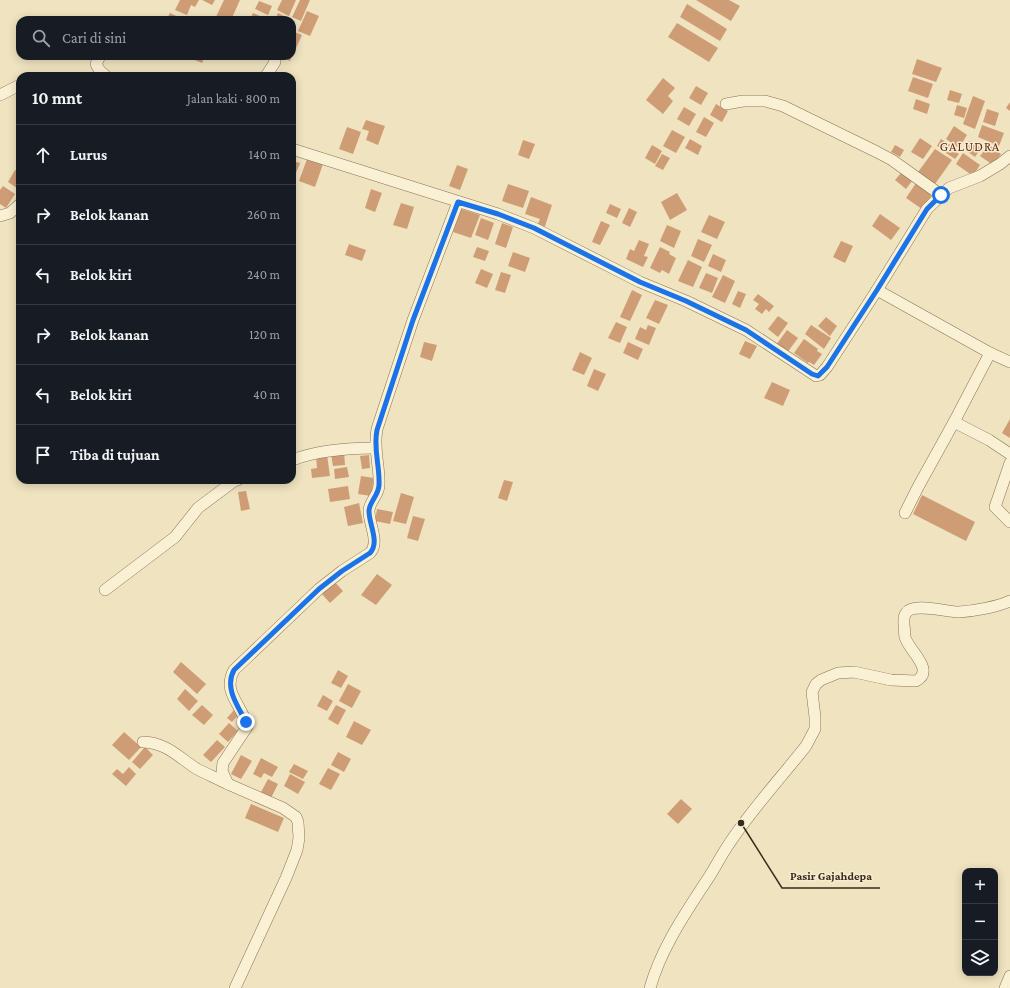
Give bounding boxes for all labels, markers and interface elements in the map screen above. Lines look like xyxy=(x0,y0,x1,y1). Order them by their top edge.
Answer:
search box xyxy=(16,16,296,60)
icon: search xyxy=(30,27,52,49)
text: Cari di sini xyxy=(62,30,126,46)
text: 10 mnt xyxy=(32,89,82,108)
text: Jalan kaki · 800 m xyxy=(187,91,280,106)
district label: GALUDRA xyxy=(940,139,1000,154)
icon: ahead xyxy=(32,144,54,166)
text: Lurus xyxy=(70,147,107,163)
text: 140 m xyxy=(249,147,280,162)
route start xyxy=(932,186,950,204)
icon: right xyxy=(32,204,54,226)
text: Belok kanan xyxy=(70,207,149,223)
text: 260 m xyxy=(247,207,280,222)
icon: left xyxy=(32,264,54,286)
text: Belok kiri xyxy=(70,267,132,283)
text: 240 m xyxy=(247,267,280,282)
icon: right xyxy=(32,324,54,346)
text: Belok kanan xyxy=(70,327,149,343)
text: 120 m xyxy=(249,327,280,342)
icon: left xyxy=(32,384,54,406)
text: Belok kiri xyxy=(70,387,132,403)
text: 40 m xyxy=(253,387,280,402)
icon: arrive xyxy=(32,444,54,466)
text: Tiba di tujuan xyxy=(70,447,160,463)
route end xyxy=(237,713,255,731)
callout: Pasir Gajahdepa xyxy=(782,864,880,888)
map controls xyxy=(962,868,998,976)
button: + xyxy=(962,868,998,904)
text: Pasir Gajahdepa xyxy=(790,869,872,883)
button: − xyxy=(962,904,998,940)
button: layers xyxy=(962,940,998,976)

